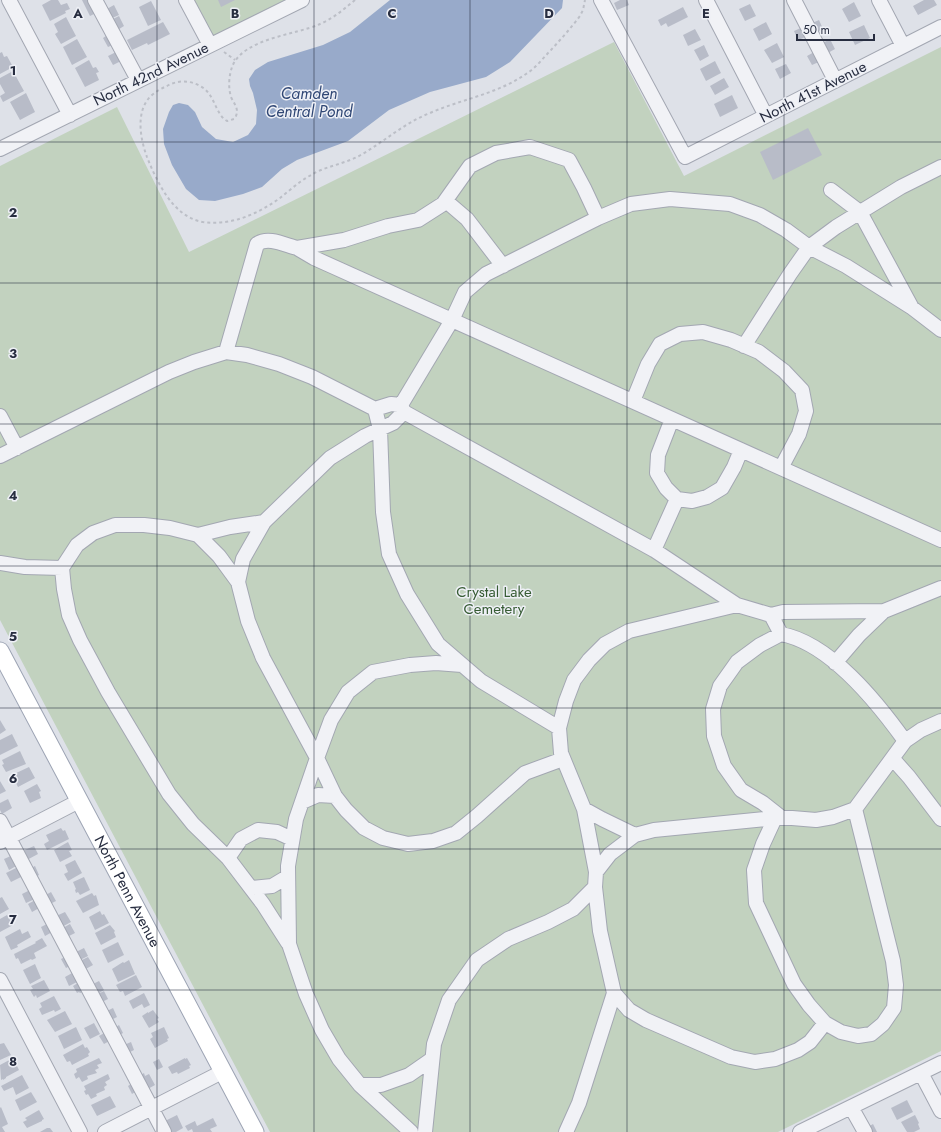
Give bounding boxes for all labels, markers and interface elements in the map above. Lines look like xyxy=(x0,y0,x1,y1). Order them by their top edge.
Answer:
text: A xyxy=(72,4,83,23)
text: B xyxy=(231,4,240,23)
text: C xyxy=(387,4,397,23)
text: D xyxy=(544,4,554,23)
text: E xyxy=(702,4,710,23)
scale bar xyxy=(797,16,874,42)
text: 50 m xyxy=(803,21,830,39)
street label: North 42nd Avenue xyxy=(90,36,213,111)
street label: North 41st Avenue xyxy=(756,55,870,128)
text: 1 xyxy=(10,61,16,80)
water label: Camden Central Pond xyxy=(266,82,353,123)
text: 2 xyxy=(9,203,17,222)
text: 3 xyxy=(9,344,17,363)
text: 4 xyxy=(8,486,18,505)
park label: Crystal Lake Cemetery xyxy=(456,581,532,620)
text: 5 xyxy=(9,627,17,646)
text: 6 xyxy=(9,769,18,788)
street label: North Penn Avenue xyxy=(89,832,166,951)
text: 7 xyxy=(9,910,17,929)
text: 8 xyxy=(9,1052,17,1071)

